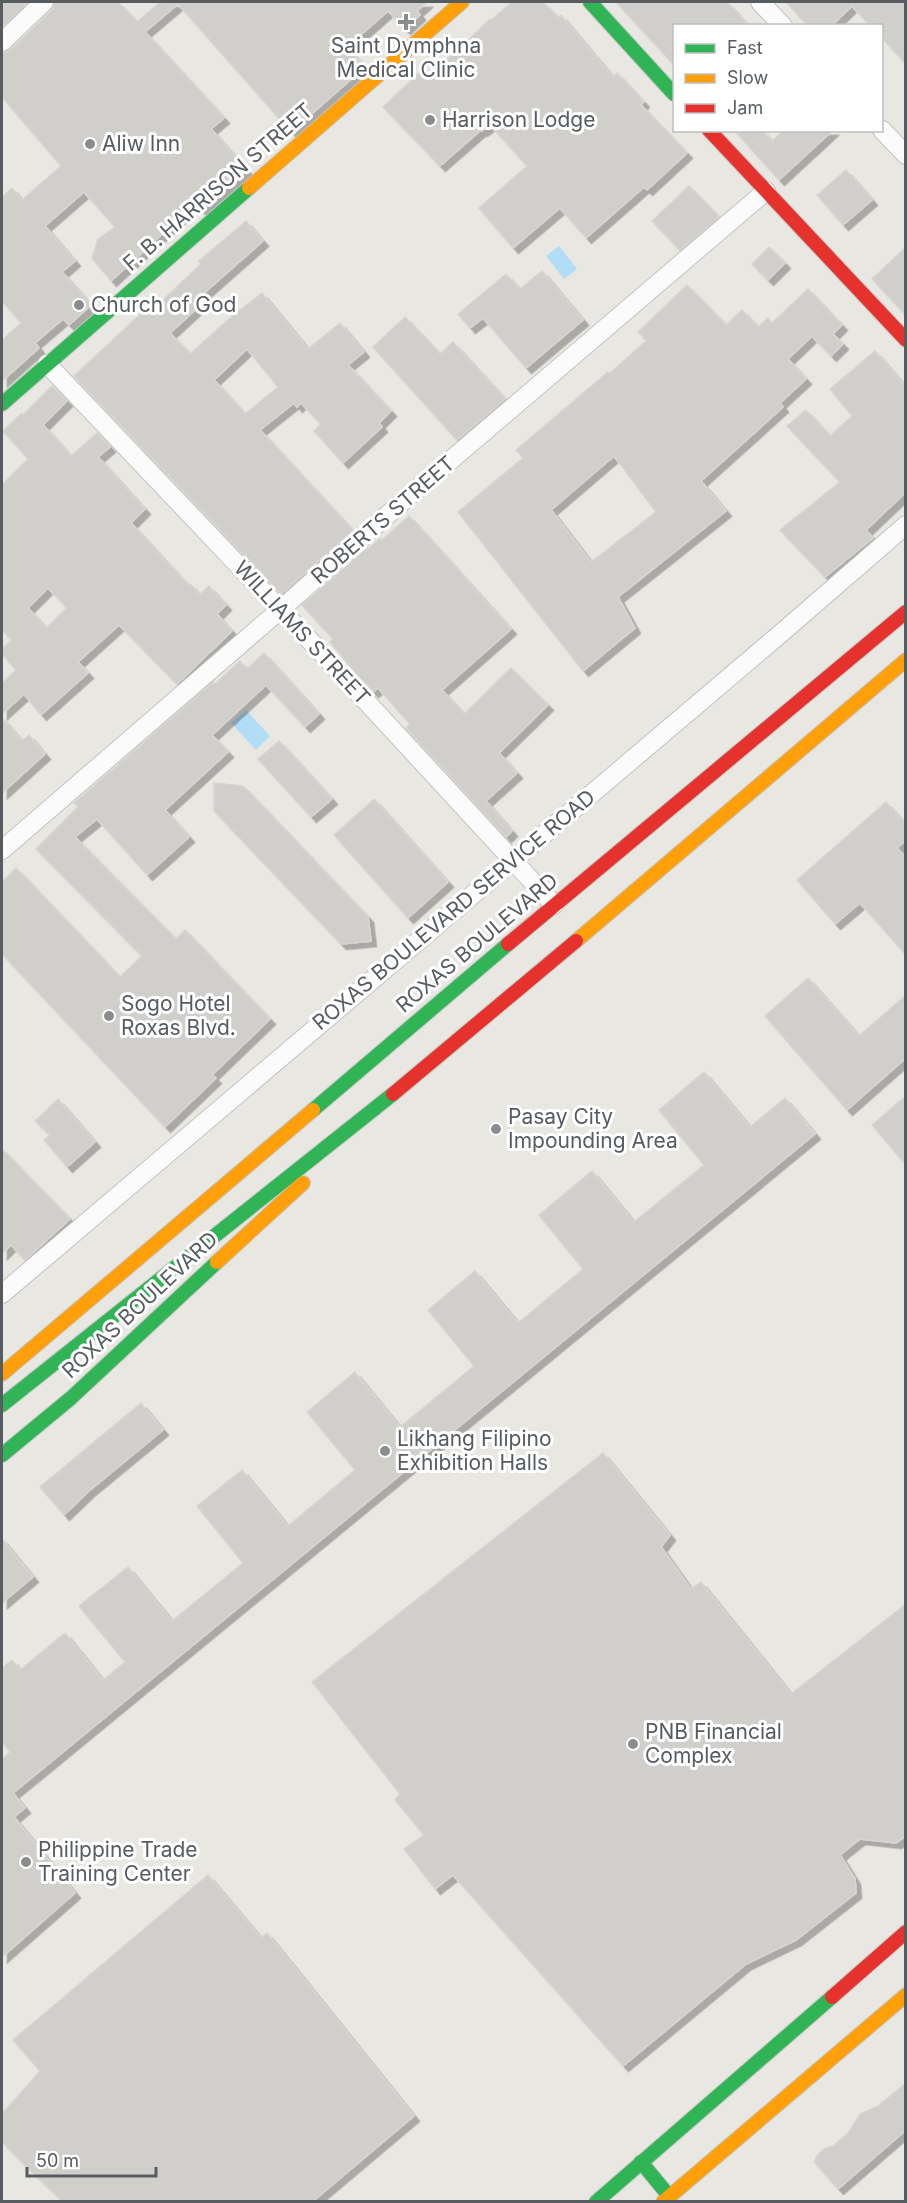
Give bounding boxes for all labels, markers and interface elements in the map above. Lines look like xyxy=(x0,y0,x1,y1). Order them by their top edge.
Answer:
marker: Saint Dymphna Medical Clinic xyxy=(397,13,415,31)
legend xyxy=(673,24,883,132)
place label: Saint Dymphna Medical Clinic xyxy=(331,33,481,82)
text: Fast xyxy=(727,37,763,58)
text: Slow xyxy=(727,67,768,88)
text: Jam xyxy=(727,97,763,118)
street label: F. B. HARRISON STREET xyxy=(118,98,317,276)
place label: Harrison Lodge xyxy=(442,107,595,132)
marker: Harrison Lodge xyxy=(423,113,437,127)
place label: Aliw Inn xyxy=(102,131,180,156)
marker: Aliw Inn xyxy=(83,137,97,151)
place label: Church of God xyxy=(91,292,236,317)
marker: Church of God xyxy=(72,298,86,312)
street label: ROBERTS STREET xyxy=(306,451,459,589)
street label: WILLIAMS STREET xyxy=(229,555,376,710)
street label: ROXAS BOULEVARD SERVICE ROAD xyxy=(308,784,600,1036)
street label: ROXAS BOULEVARD xyxy=(391,868,563,1018)
place label: Sogo Hotel Roxas Blvd. xyxy=(121,991,236,1040)
marker: Sogo Hotel Roxas Blvd. xyxy=(102,1009,116,1023)
place label: Pasay City Impounding Area xyxy=(508,1104,678,1153)
marker: Pasay City Impounding Area xyxy=(489,1122,503,1136)
street label: ROXAS BOULEVARD xyxy=(57,1226,222,1383)
place label: Likhang Filipino Exhibition Halls xyxy=(397,1426,552,1475)
marker: Likhang Filipino Exhibition Halls xyxy=(378,1444,392,1458)
place label: PNB Financial Complex xyxy=(645,1719,782,1768)
marker: PNB Financial Complex xyxy=(626,1737,640,1751)
place label: Philippine Trade Training Center xyxy=(38,1837,198,1886)
marker: Philippine Trade Training Center xyxy=(19,1855,33,1869)
scale bar xyxy=(27,2140,156,2178)
text: 50 m xyxy=(36,2150,79,2171)

